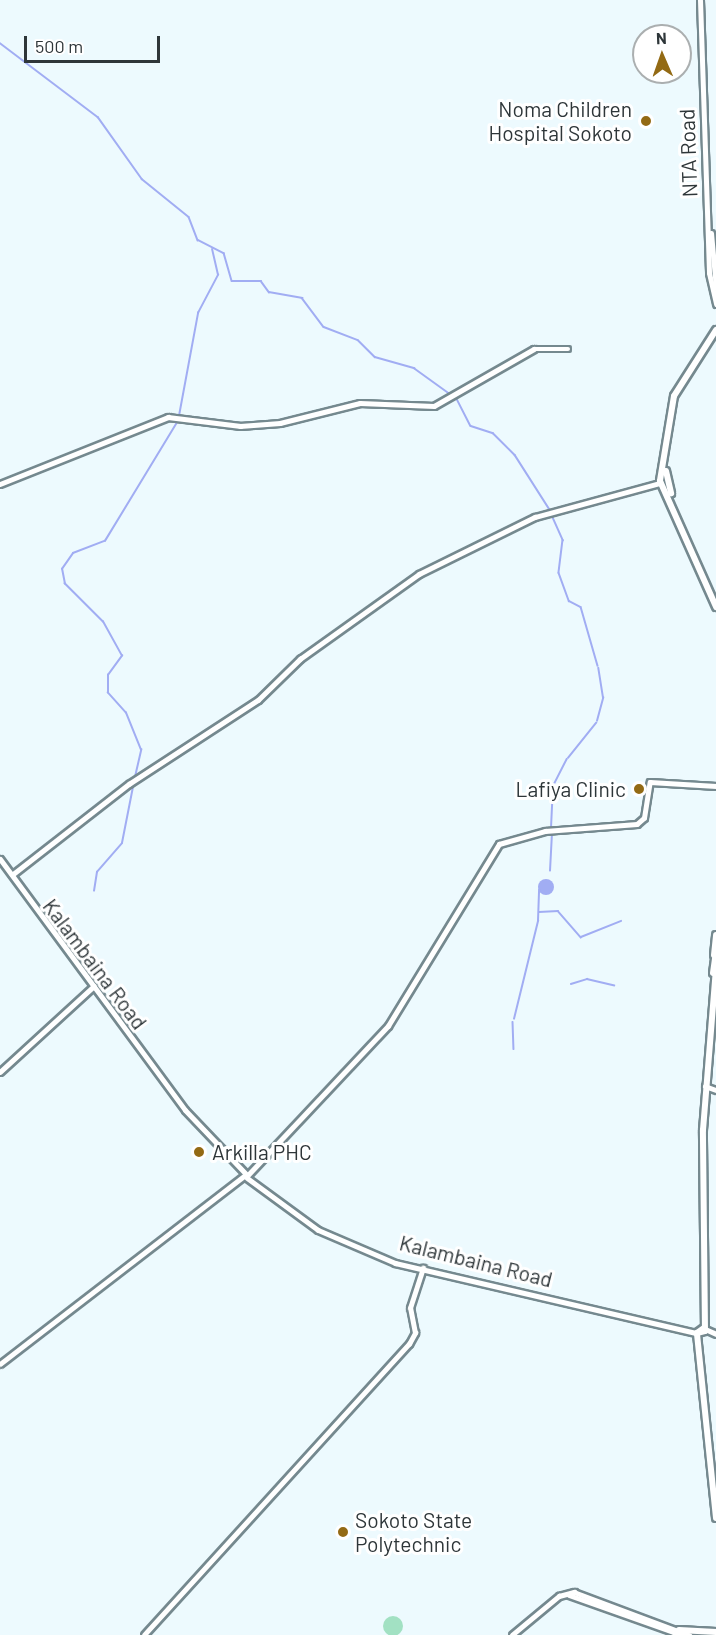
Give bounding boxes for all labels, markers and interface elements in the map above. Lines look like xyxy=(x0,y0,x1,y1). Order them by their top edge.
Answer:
scale bar xyxy=(27,24,164,62)
north arrow xyxy=(632,24,692,84)
text: N xyxy=(656,28,667,47)
text: 500 m xyxy=(35,35,83,57)
place label: Noma Children Hospital Sokoto xyxy=(488,96,632,146)
street label: NTA Road xyxy=(674,108,702,198)
marker: Noma Children Hospital Sokoto xyxy=(637,112,655,130)
place label: Lafiya Clinic xyxy=(516,776,626,802)
marker: Lafiya Clinic xyxy=(630,780,648,798)
street label: Kalambaina Road xyxy=(38,894,152,1034)
place label: Arkilla PHC xyxy=(212,1139,312,1165)
marker: Arkilla PHC xyxy=(190,1143,208,1161)
street label: Kalambaina Road xyxy=(397,1230,555,1292)
place label: Sokoto State Polytechnic xyxy=(355,1507,472,1557)
marker: Sokoto State Polytechnic xyxy=(336,1525,350,1539)

